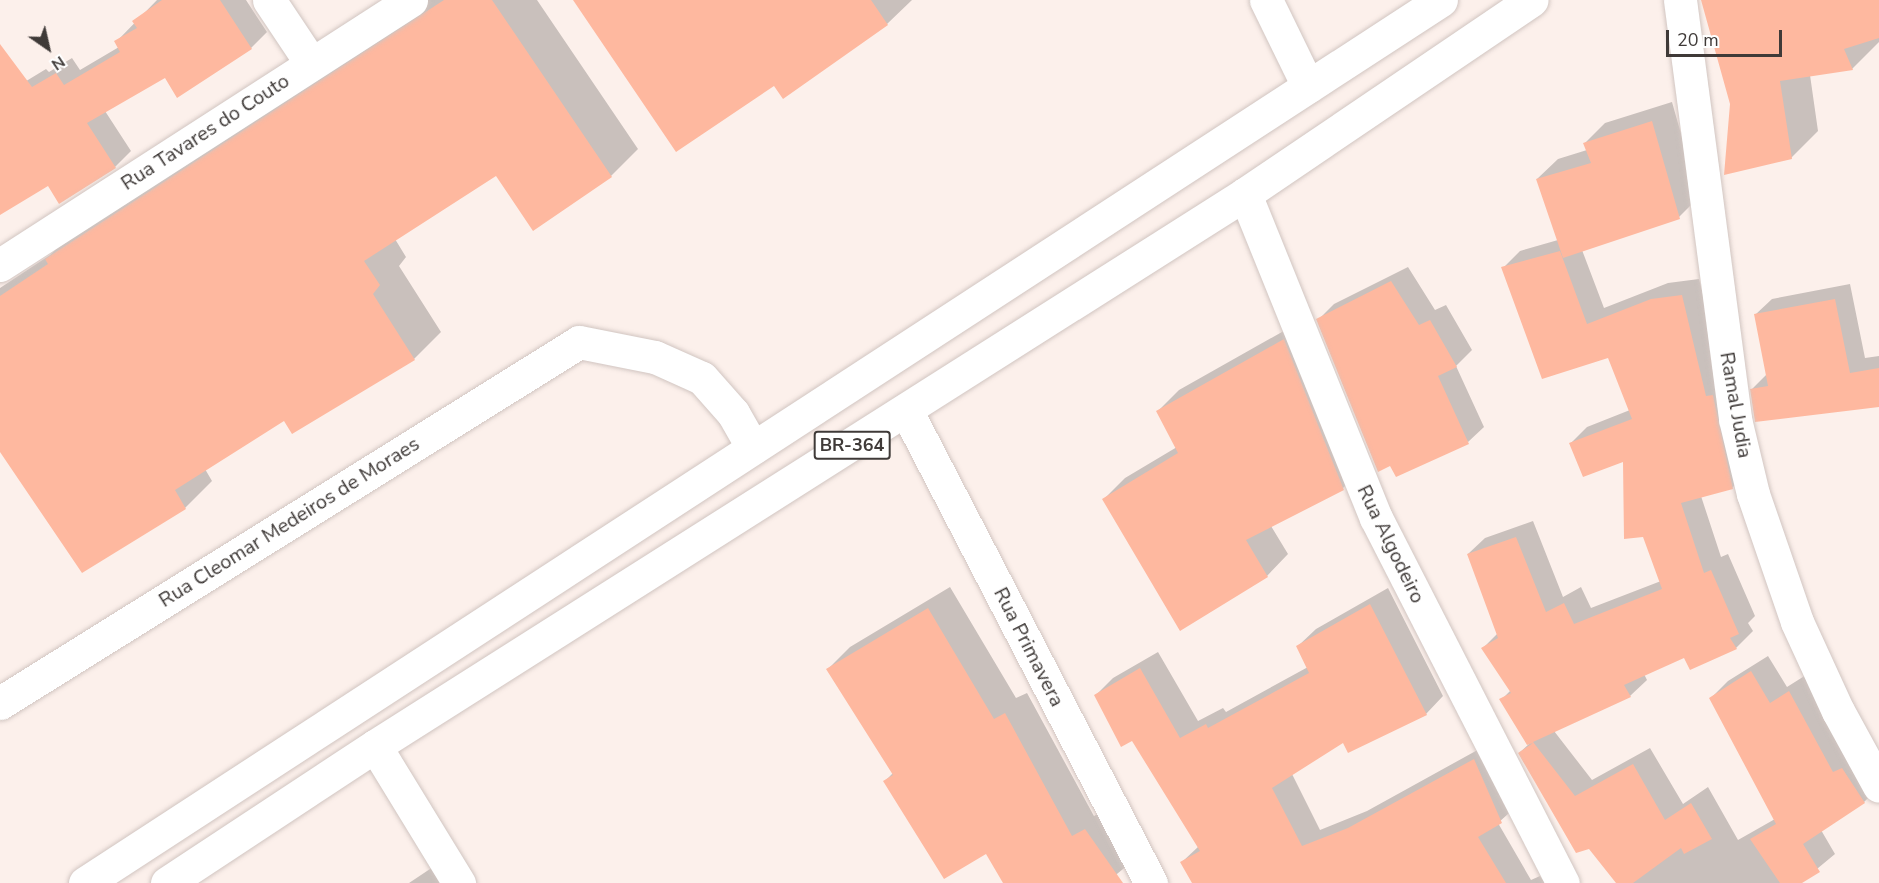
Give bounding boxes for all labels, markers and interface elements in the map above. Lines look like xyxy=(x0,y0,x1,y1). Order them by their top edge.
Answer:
north arrow xyxy=(18,18,78,78)
scale bar xyxy=(1669,18,1784,56)
text: 20 m xyxy=(1677,28,1719,52)
text: N xyxy=(47,50,69,75)
street label: Rua Tavares do Couto xyxy=(116,69,294,195)
street label: Ramal Judia xyxy=(1715,350,1757,460)
road number: BR-364 xyxy=(813,430,891,460)
street label: Rua Cleomar Medeiros de Moraes xyxy=(154,432,424,612)
street label: Rua Algodeiro xyxy=(1352,481,1430,607)
street label: Rua Primavera xyxy=(989,583,1069,711)

